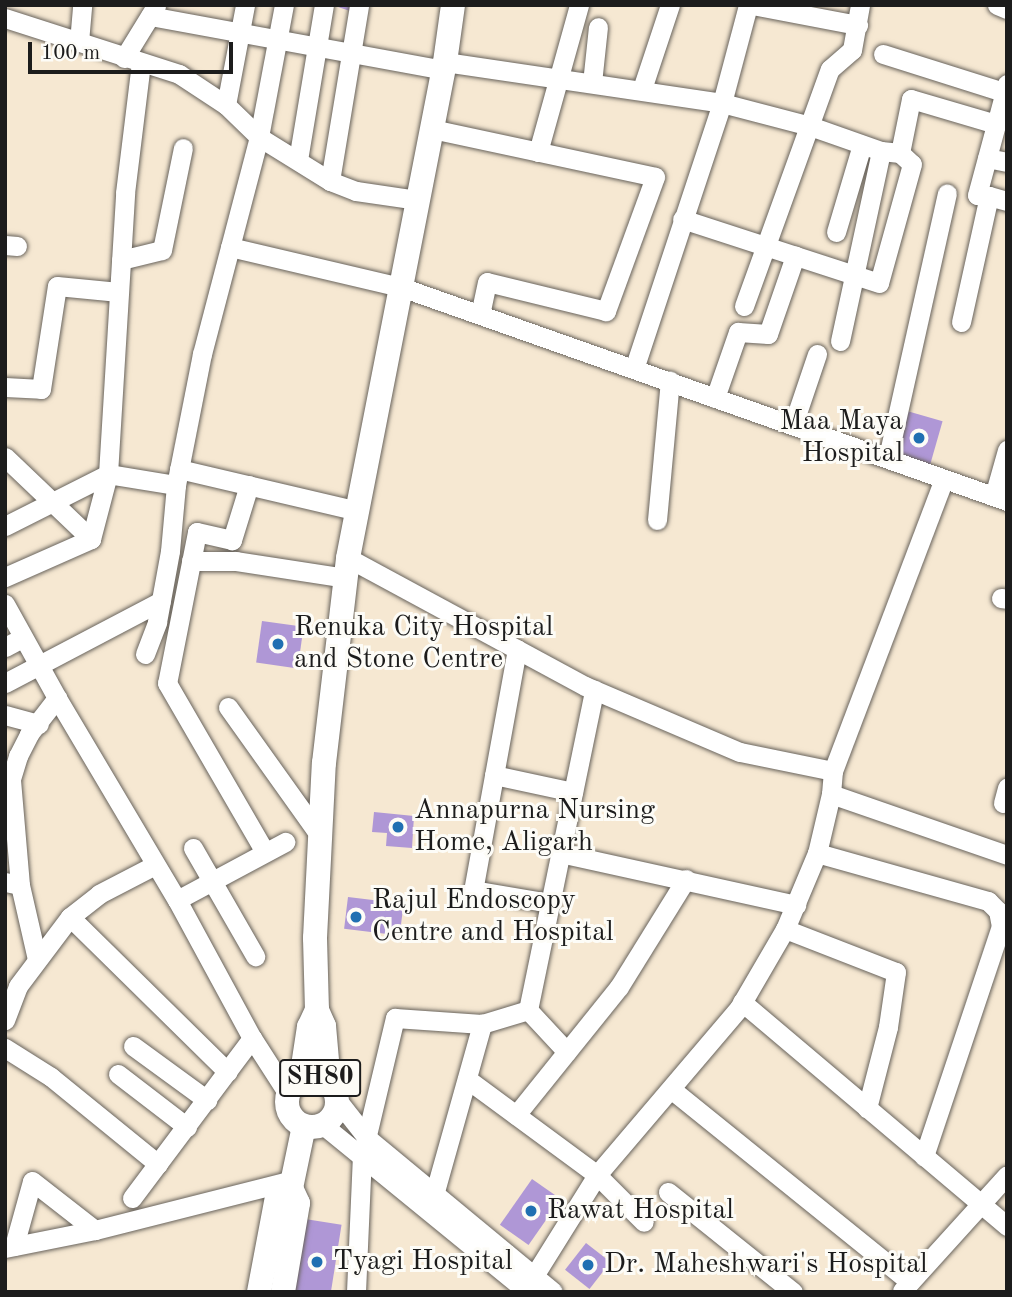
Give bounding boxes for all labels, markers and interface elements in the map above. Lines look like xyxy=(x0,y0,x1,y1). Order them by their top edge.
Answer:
scale bar xyxy=(32,28,236,72)
text: 100 m xyxy=(41,43,100,64)
place label: Maa Maya Hospital xyxy=(779,405,903,471)
marker: Maa Maya Hospital xyxy=(909,428,929,448)
place label: Renuka City Hospital and Stone Centre xyxy=(294,611,553,677)
marker: Renuka City Hospital and Stone Centre xyxy=(268,634,288,654)
place label: Annapurna Nursing Home, Aligarh xyxy=(414,794,655,860)
marker: Annapurna Nursing Home, Aligarh xyxy=(388,817,408,837)
place label: Rajul Endoscopy Centre and Hospital xyxy=(372,884,614,950)
marker: Rajul Endoscopy Centre and Hospital xyxy=(346,907,366,927)
road number: SH80 xyxy=(278,1056,362,1100)
place label: Rawat Hospital xyxy=(547,1194,734,1228)
marker: Rawat Hospital xyxy=(521,1201,541,1221)
place label: Tyagi Hospital xyxy=(333,1245,513,1279)
place label: Dr. Maheshwari's Hospital xyxy=(604,1248,928,1282)
marker: Tyagi Hospital xyxy=(307,1252,327,1272)
marker: Dr. Maheshwari's Hospital xyxy=(578,1255,598,1275)

